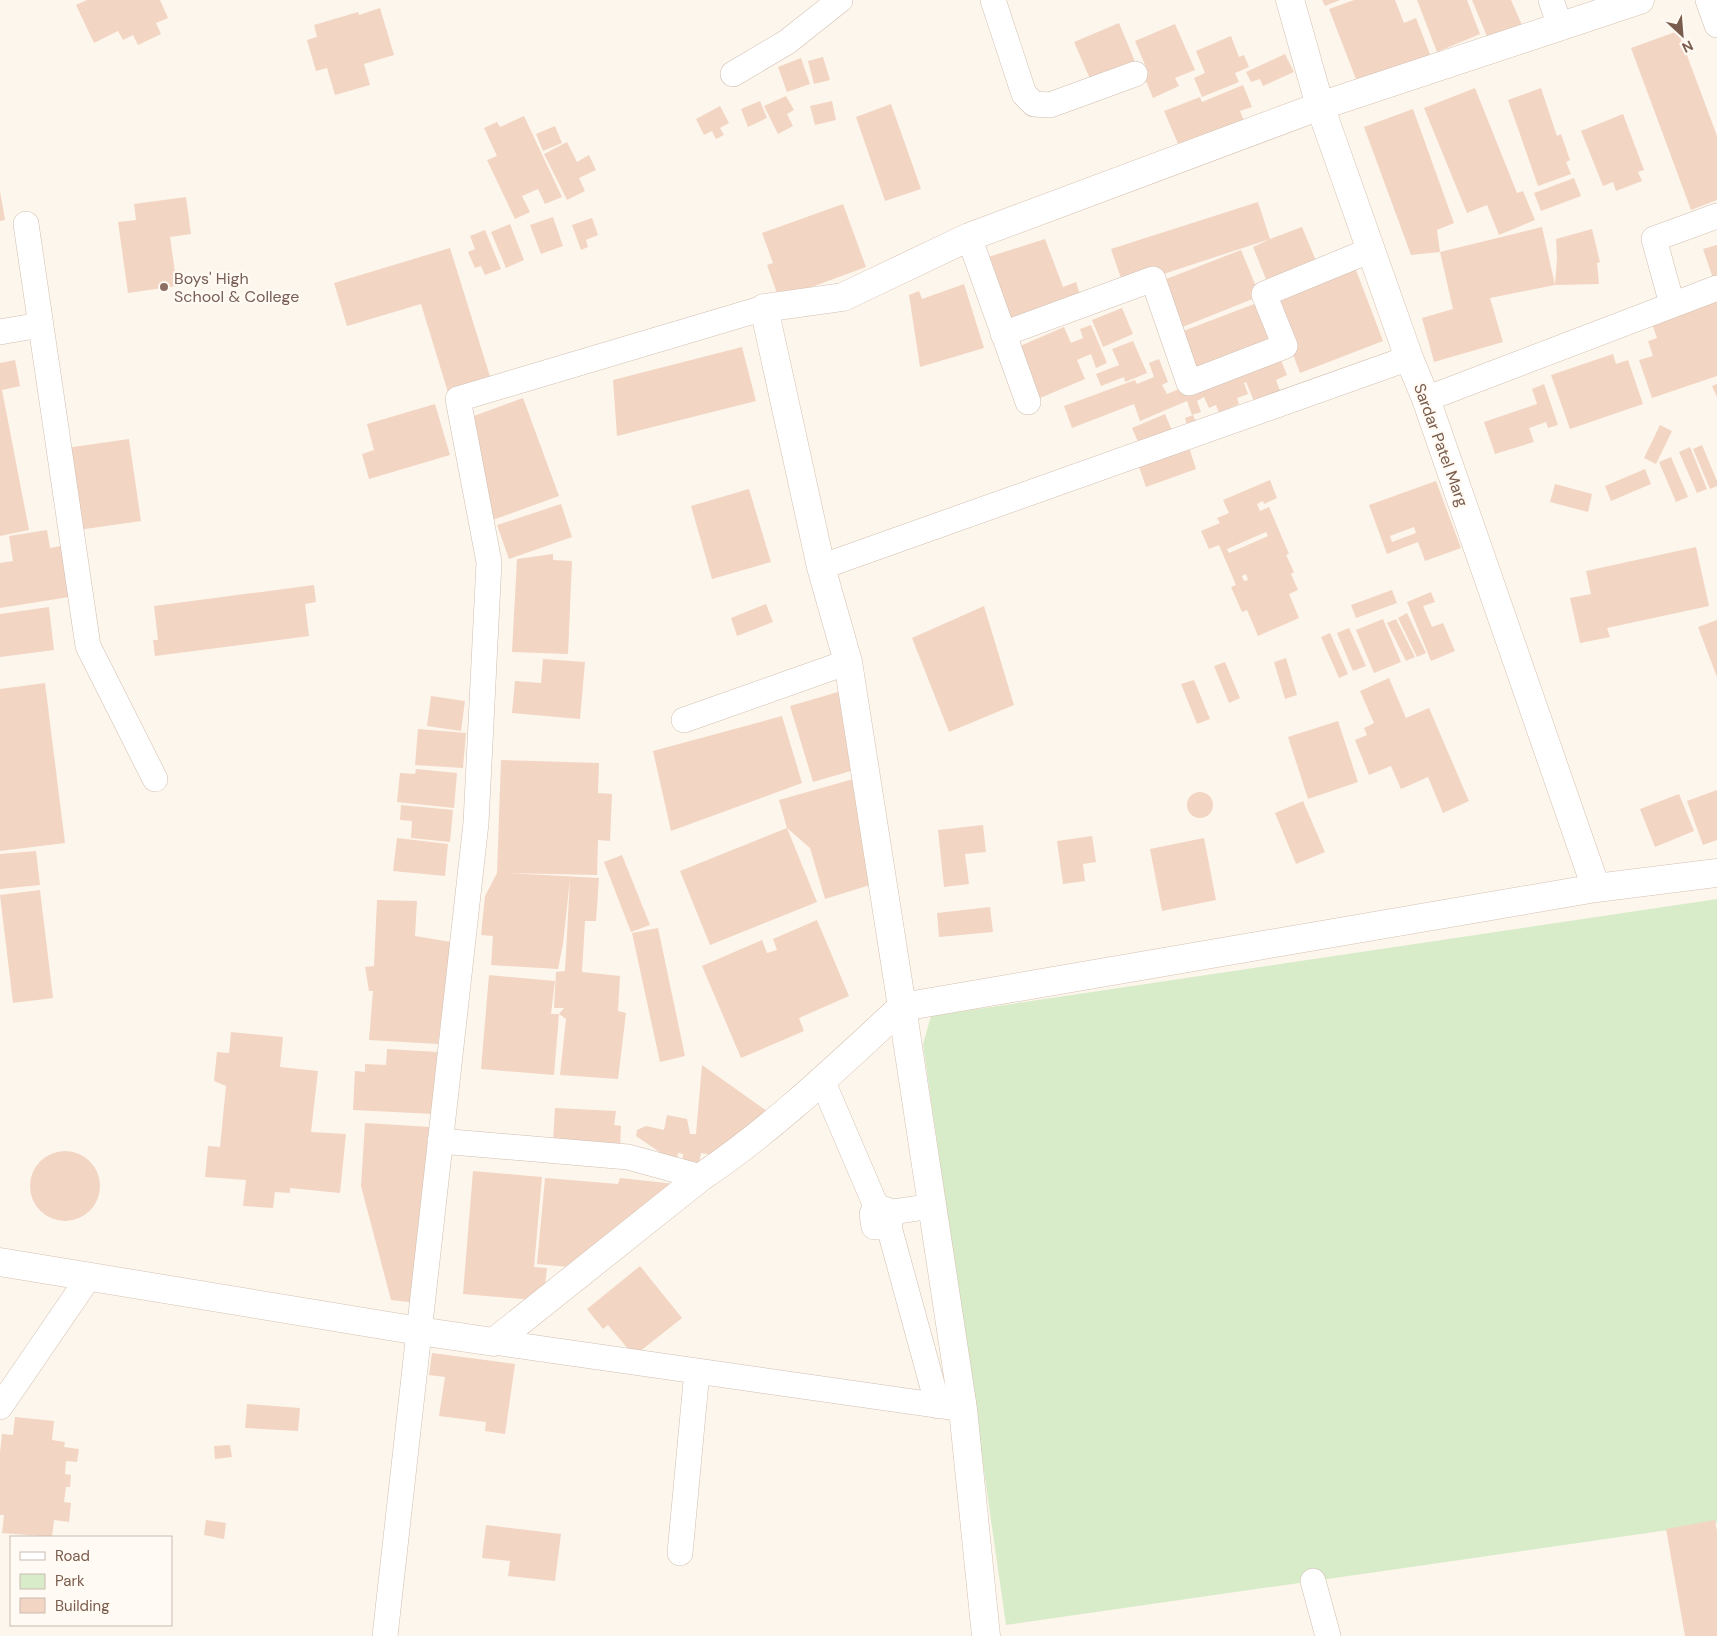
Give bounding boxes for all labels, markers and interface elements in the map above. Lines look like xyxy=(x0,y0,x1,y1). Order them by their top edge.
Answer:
north arrow xyxy=(1657,10,1707,60)
text: N xyxy=(1679,36,1696,57)
place label: Boys' High School & College xyxy=(174,268,299,307)
marker: Boys' High School & College xyxy=(158,281,170,293)
street label: Sardar Patel Marg xyxy=(1409,380,1473,510)
legend xyxy=(10,1536,172,1626)
text: Road xyxy=(55,1546,90,1566)
text: Park xyxy=(55,1571,85,1591)
text: Building xyxy=(55,1596,110,1616)

